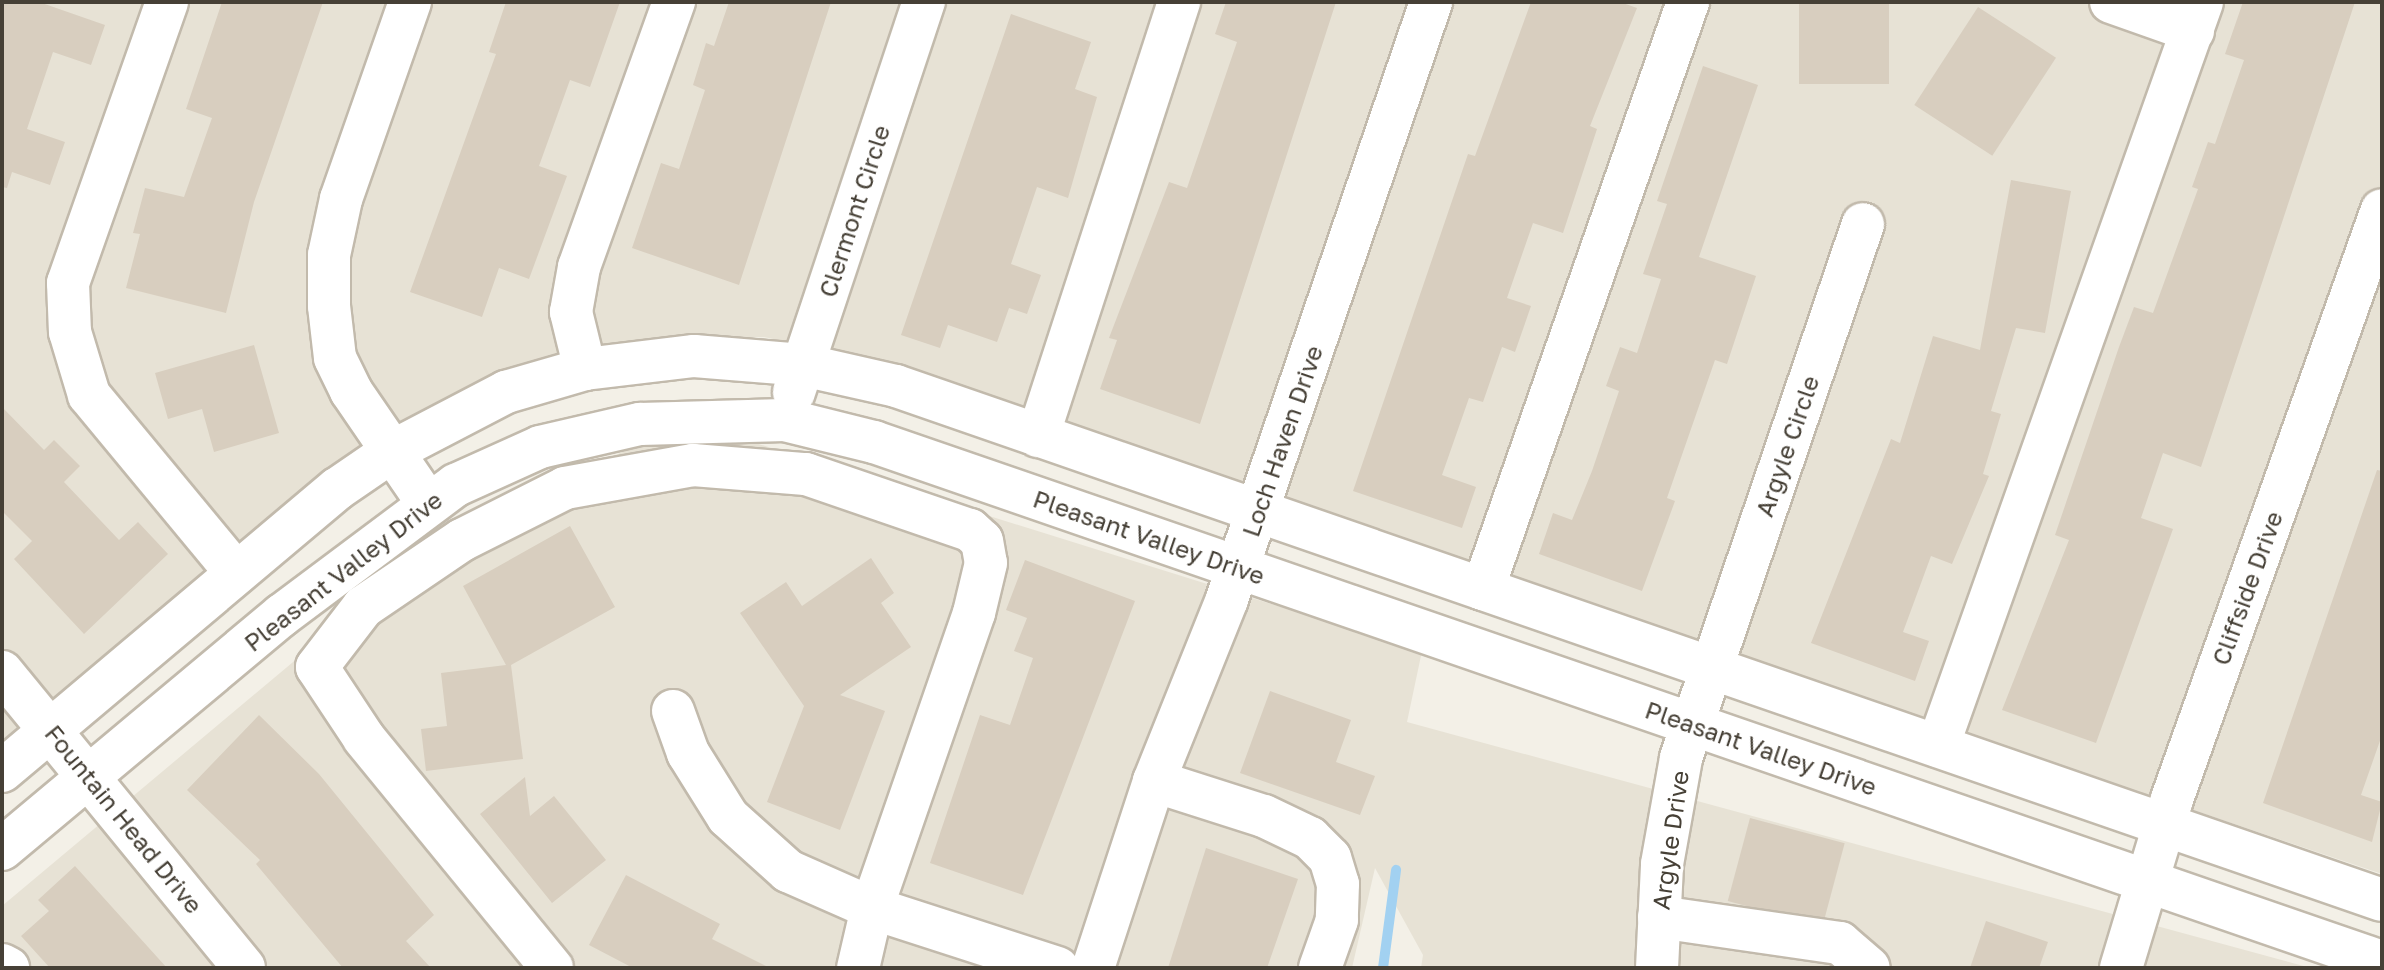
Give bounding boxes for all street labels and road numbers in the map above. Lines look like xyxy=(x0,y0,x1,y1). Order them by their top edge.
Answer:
street label: Clermont Circle xyxy=(813,121,895,301)
street label: Loch Haven Drive xyxy=(1236,342,1328,540)
street label: Argyle Circle xyxy=(1749,372,1825,520)
street label: Pleasant Valley Drive xyxy=(1030,484,1268,590)
street label: Pleasant Valley Drive xyxy=(239,485,447,657)
street label: Cliffside Drive xyxy=(2206,507,2288,669)
street label: Pleasant Valley Drive xyxy=(1642,695,1880,801)
street label: Fountain Head Drive xyxy=(39,719,209,919)
street label: Argyle Drive xyxy=(1646,769,1694,911)

